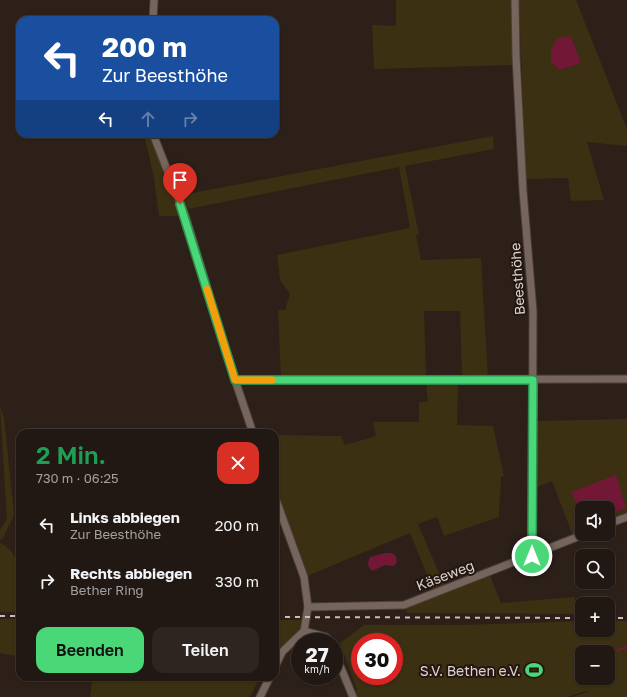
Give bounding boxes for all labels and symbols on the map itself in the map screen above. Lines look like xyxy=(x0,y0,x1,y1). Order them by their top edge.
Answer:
pin xyxy=(163,163,197,204)
street label: Beesthöhe xyxy=(506,242,528,316)
position arrow xyxy=(511,535,553,577)
street label: Käseweg xyxy=(414,556,476,594)
speed limit sign: 30 xyxy=(351,633,403,685)
sports icon: S.V. Bethen e.V. xyxy=(524,660,544,680)
place label: S.V. Bethen e.V. xyxy=(420,662,521,679)

